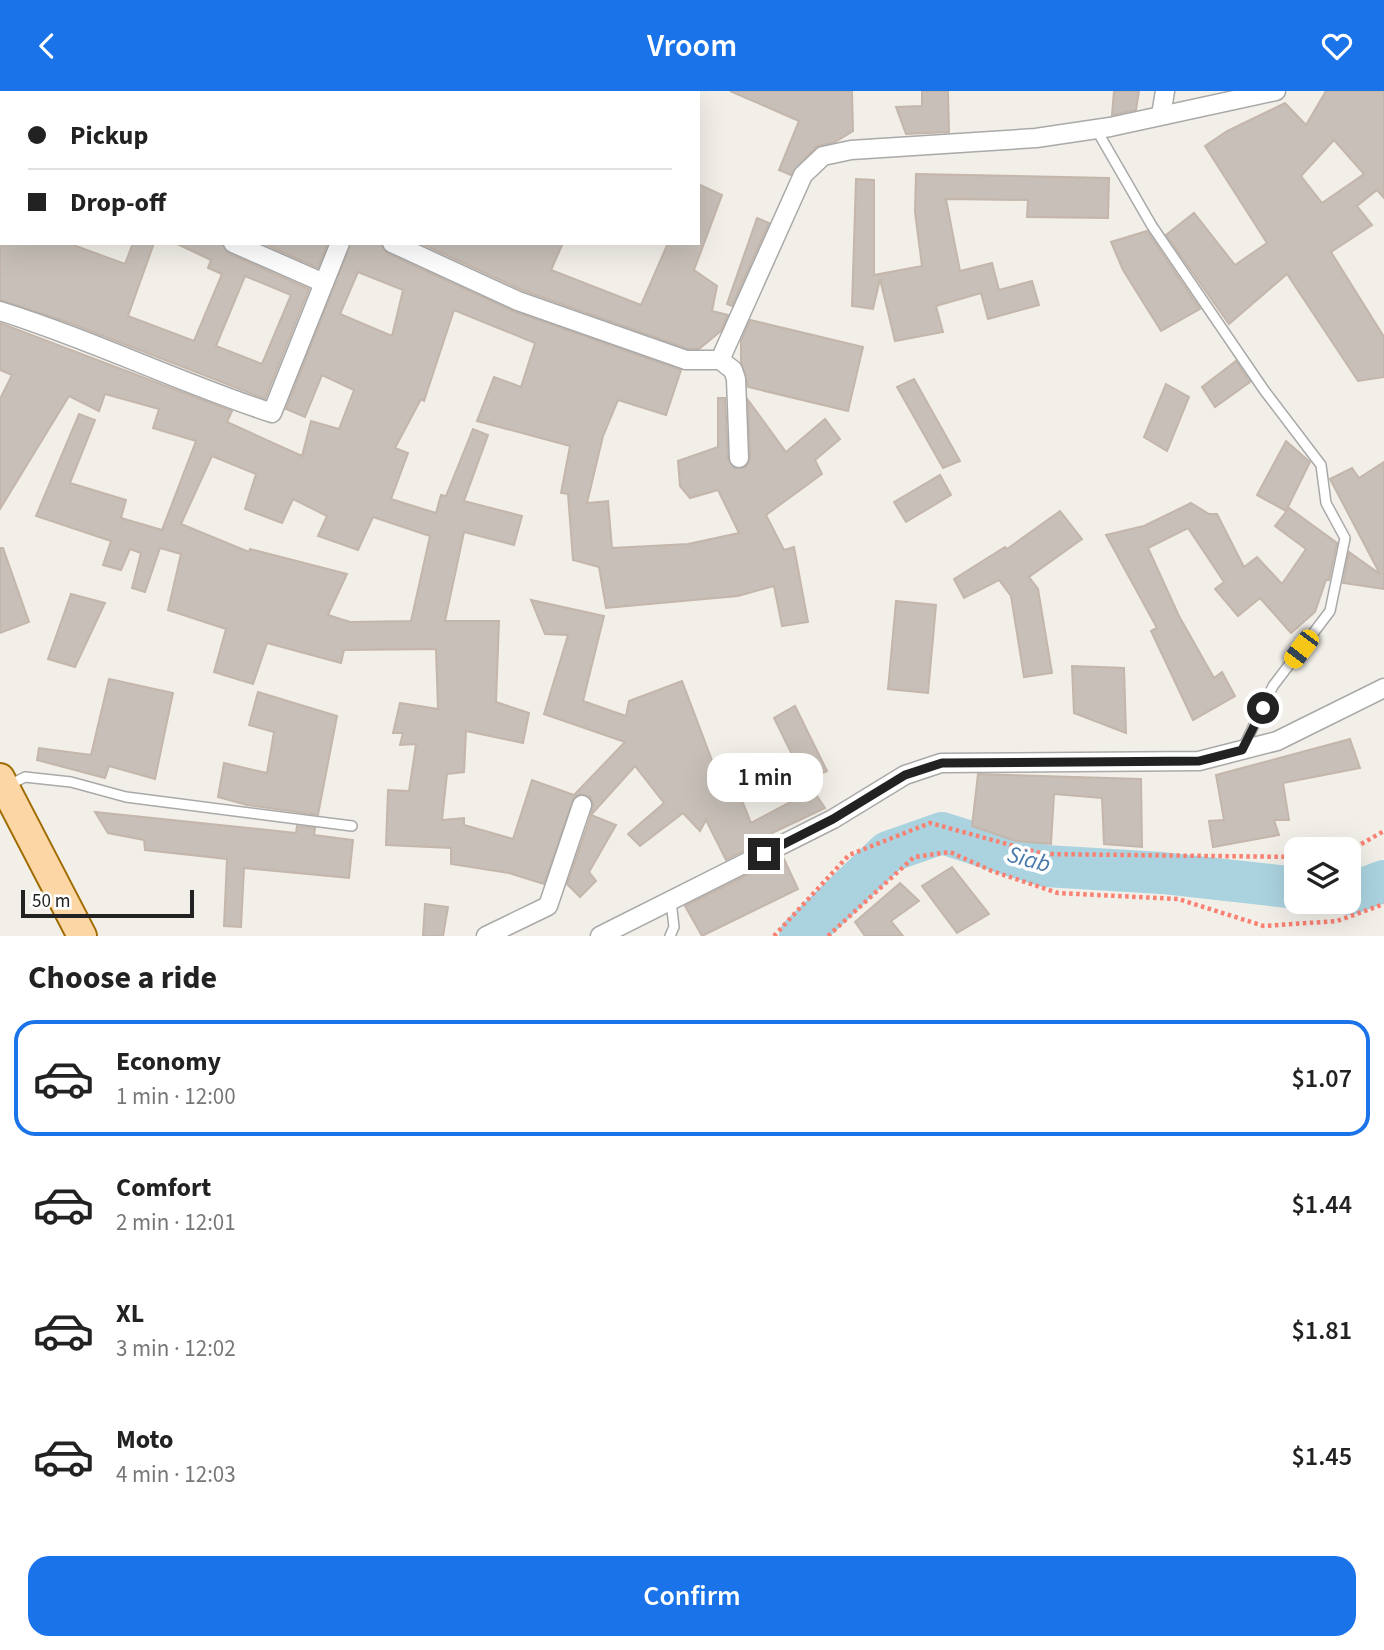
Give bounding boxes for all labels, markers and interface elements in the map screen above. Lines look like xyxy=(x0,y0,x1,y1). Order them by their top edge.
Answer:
text: Vroom xyxy=(647,23,737,69)
icon: back xyxy=(28,27,66,65)
icon: heart xyxy=(1318,27,1356,65)
text: Pickup xyxy=(70,117,148,154)
text: Drop-off xyxy=(70,184,166,221)
car xyxy=(1280,626,1323,672)
route start xyxy=(1247,692,1279,724)
callout: 1 min xyxy=(706,753,822,801)
text: 1 min xyxy=(738,761,792,794)
water label: Siab xyxy=(1003,837,1054,882)
map controls xyxy=(1284,837,1361,914)
button: layers xyxy=(1284,837,1361,914)
route end xyxy=(748,838,780,870)
scale bar xyxy=(21,887,194,919)
text: 50 m xyxy=(32,888,70,915)
text: Choose a ride xyxy=(28,955,217,1001)
text: Economy xyxy=(116,1043,221,1080)
icon: car xyxy=(32,1047,95,1110)
text: $1.07 xyxy=(1291,1060,1352,1097)
text: 1 min · 12:00 xyxy=(116,1080,236,1113)
text: Comfort xyxy=(116,1169,211,1206)
icon: car xyxy=(32,1173,95,1236)
text: $1.44 xyxy=(1291,1186,1352,1223)
text: 2 min · 12:01 xyxy=(116,1206,236,1239)
text: XL xyxy=(116,1295,144,1332)
icon: car xyxy=(32,1299,95,1362)
text: $1.81 xyxy=(1291,1312,1352,1349)
text: 3 min · 12:02 xyxy=(116,1332,236,1365)
text: Moto xyxy=(116,1421,173,1458)
icon: car xyxy=(32,1425,95,1488)
text: $1.45 xyxy=(1291,1438,1352,1475)
text: 4 min · 12:03 xyxy=(116,1458,236,1491)
button: Confirm xyxy=(28,1556,1356,1636)

